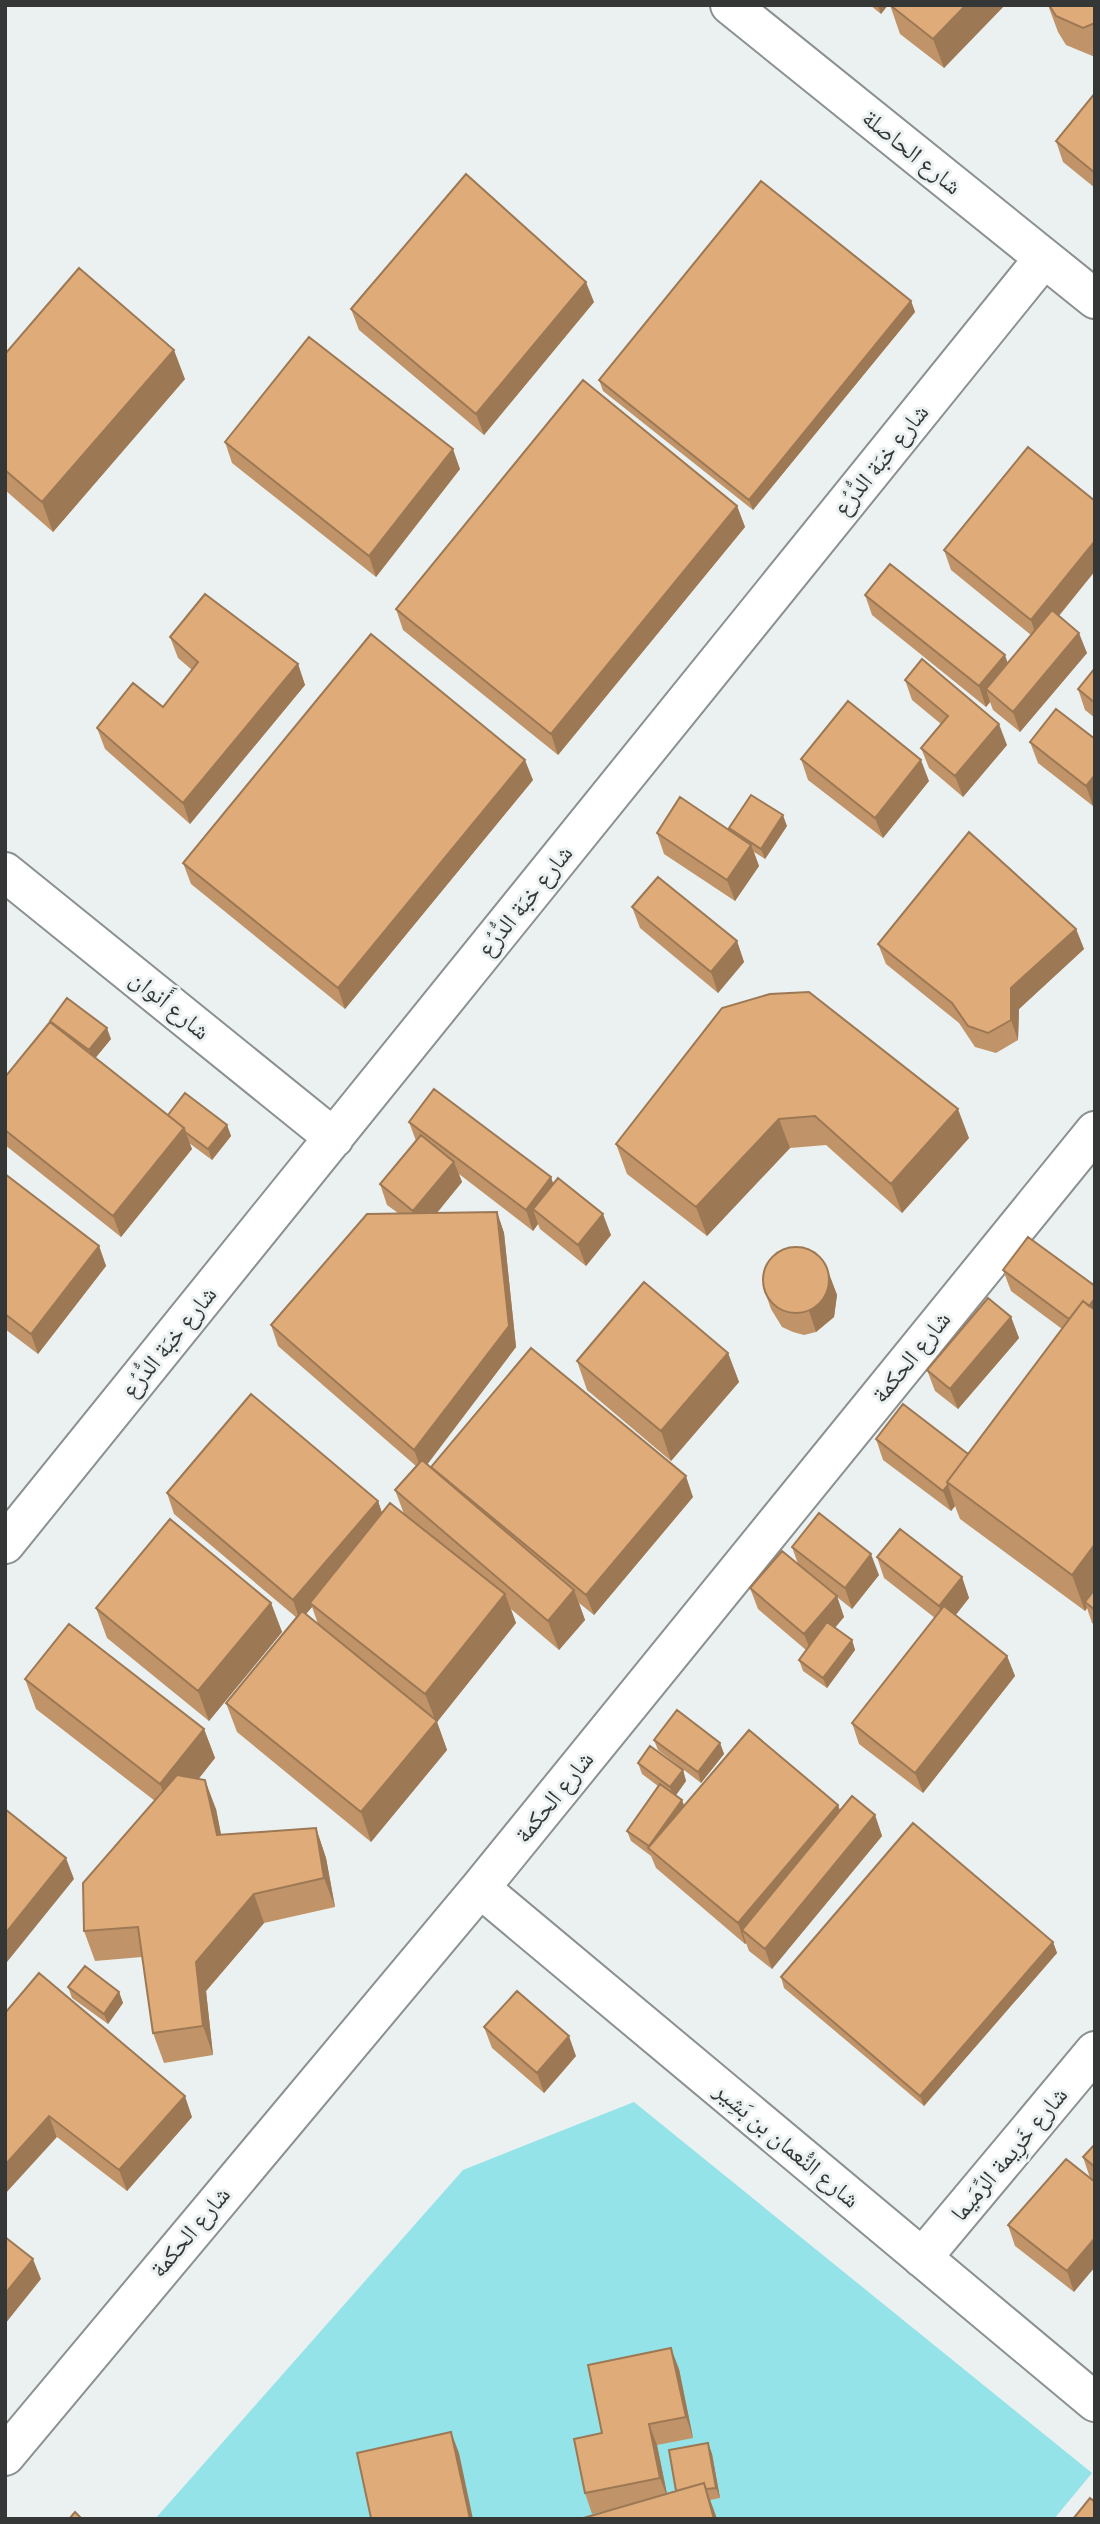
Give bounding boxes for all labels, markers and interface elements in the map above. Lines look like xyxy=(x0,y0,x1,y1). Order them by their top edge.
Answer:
street label: شارع الحاصلة xyxy=(856,103,968,201)
street label: شارع خبَة الدُّرُع xyxy=(827,398,935,522)
street label: شارع خبَة الدُّرُع xyxy=(471,839,579,963)
street label: شارع أَنوان xyxy=(124,962,218,1046)
street label: شارع خبَة الدُّرُع xyxy=(115,1280,223,1404)
street label: شارع الحكمة xyxy=(865,1305,957,1409)
street label: شارع الحكمة xyxy=(508,1745,600,1849)
street label: شارع النُّعمان بن بَشِير xyxy=(707,2075,866,2215)
street label: شارع خَرِيمة الرِّمَيما xyxy=(944,2081,1076,2229)
street label: شارع الحكمة xyxy=(143,2180,237,2284)

